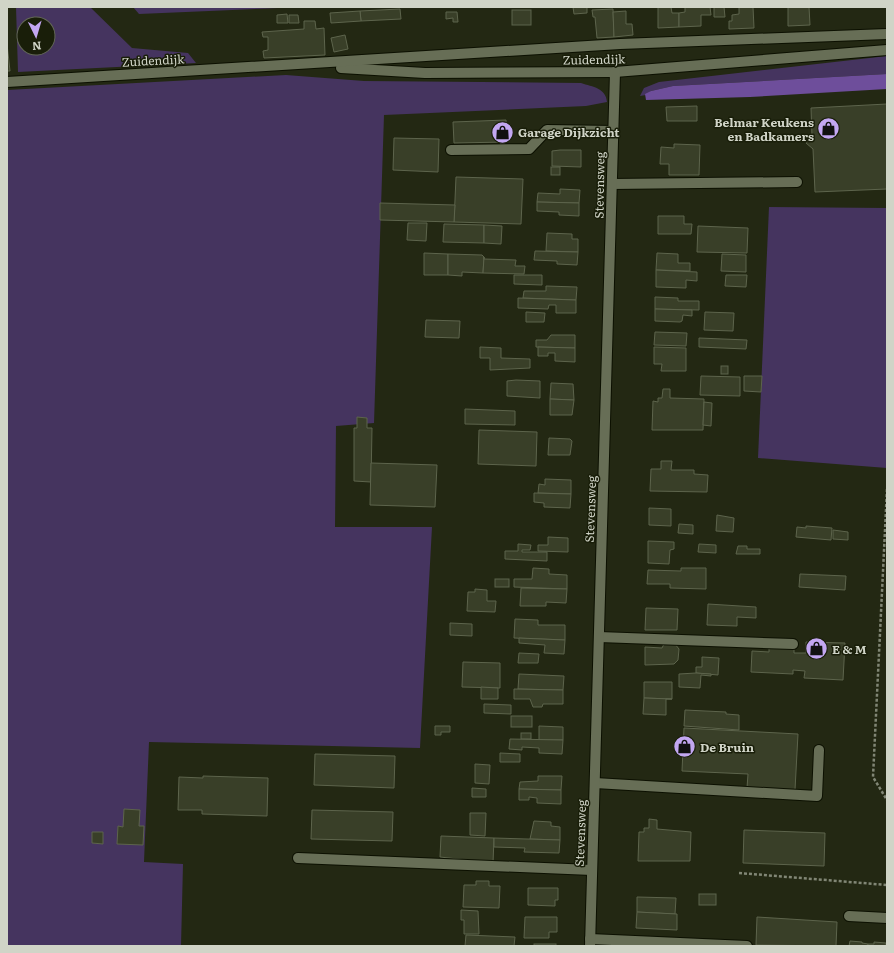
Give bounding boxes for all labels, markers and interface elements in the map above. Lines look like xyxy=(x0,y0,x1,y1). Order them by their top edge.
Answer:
north arrow xyxy=(16,16,56,56)
text: N xyxy=(32,39,42,55)
street label: Zuidendijk xyxy=(121,49,185,71)
street label: Zuidendijk xyxy=(562,49,626,69)
place label: Belmar Keukens en Badkamers xyxy=(714,113,814,145)
shop icon: Belmar Keukens en Badkamers xyxy=(816,116,842,142)
shop icon: Garage Dijkzicht xyxy=(489,119,515,145)
place label: Garage Dijkzicht xyxy=(518,123,620,141)
street label: Stevensweg xyxy=(589,151,609,219)
street label: Stevensweg xyxy=(580,475,600,543)
shop icon: E & M xyxy=(804,636,830,662)
place label: E & M xyxy=(832,640,867,658)
shop icon: De Bruin xyxy=(672,734,698,760)
place label: De Bruin xyxy=(700,738,755,756)
street label: Stevensweg xyxy=(570,799,590,867)

